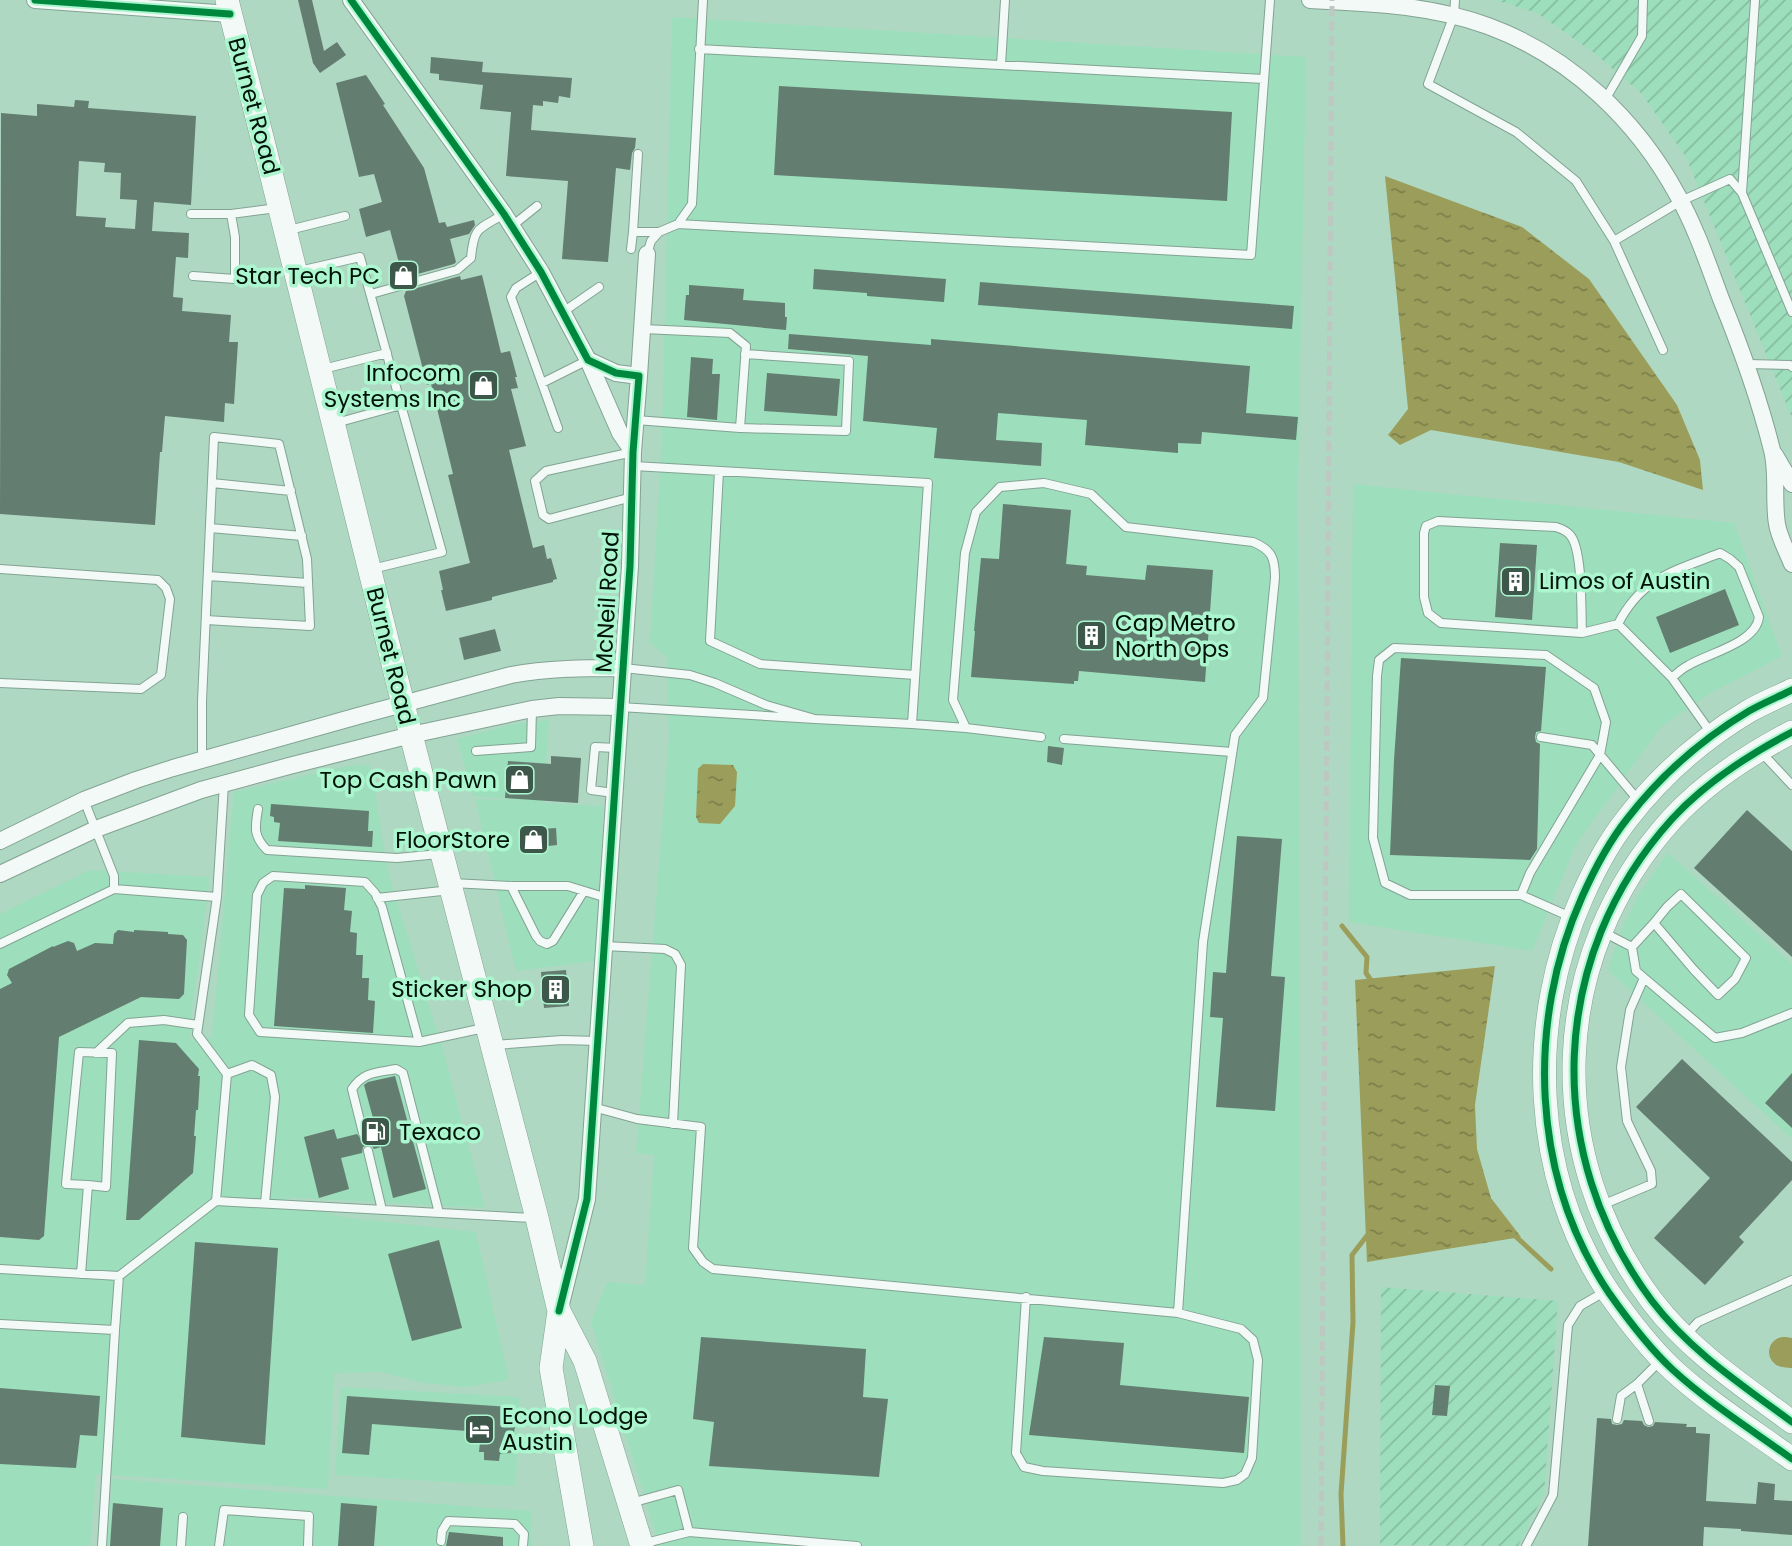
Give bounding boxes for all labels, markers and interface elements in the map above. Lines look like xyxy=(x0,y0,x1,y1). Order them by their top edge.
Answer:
street label: Burnet Road xyxy=(220,34,288,178)
shop icon: Star Tech PC xyxy=(386,259,420,293)
place label: Star Tech PC xyxy=(235,260,380,292)
place label: Infocom Systems Inc xyxy=(324,357,461,415)
shop icon: Infocom Systems Inc xyxy=(467,369,501,403)
street label: McNeil Road xyxy=(587,531,627,673)
building icon: Limos of Austin xyxy=(1499,564,1533,598)
place label: Limos of Austin xyxy=(1539,565,1711,597)
street label: Burnet Road xyxy=(358,584,424,728)
place label: Cap Metro North Ops xyxy=(1115,607,1236,665)
building icon: Cap Metro North Ops xyxy=(1075,619,1109,653)
shop icon: Top Cash Pawn xyxy=(503,763,537,797)
place label: Top Cash Pawn xyxy=(320,764,497,796)
shop icon: FloorStore xyxy=(516,823,550,857)
place label: FloorStore xyxy=(395,824,510,856)
building icon: Sticker Shop xyxy=(538,972,572,1006)
place label: Sticker Shop xyxy=(391,973,532,1005)
fuel station icon: Texaco xyxy=(359,1115,393,1149)
place label: Texaco xyxy=(399,1116,481,1148)
place label: Econo Lodge Austin xyxy=(502,1400,648,1458)
hotel icon: Econo Lodge Austin xyxy=(462,1412,496,1446)

